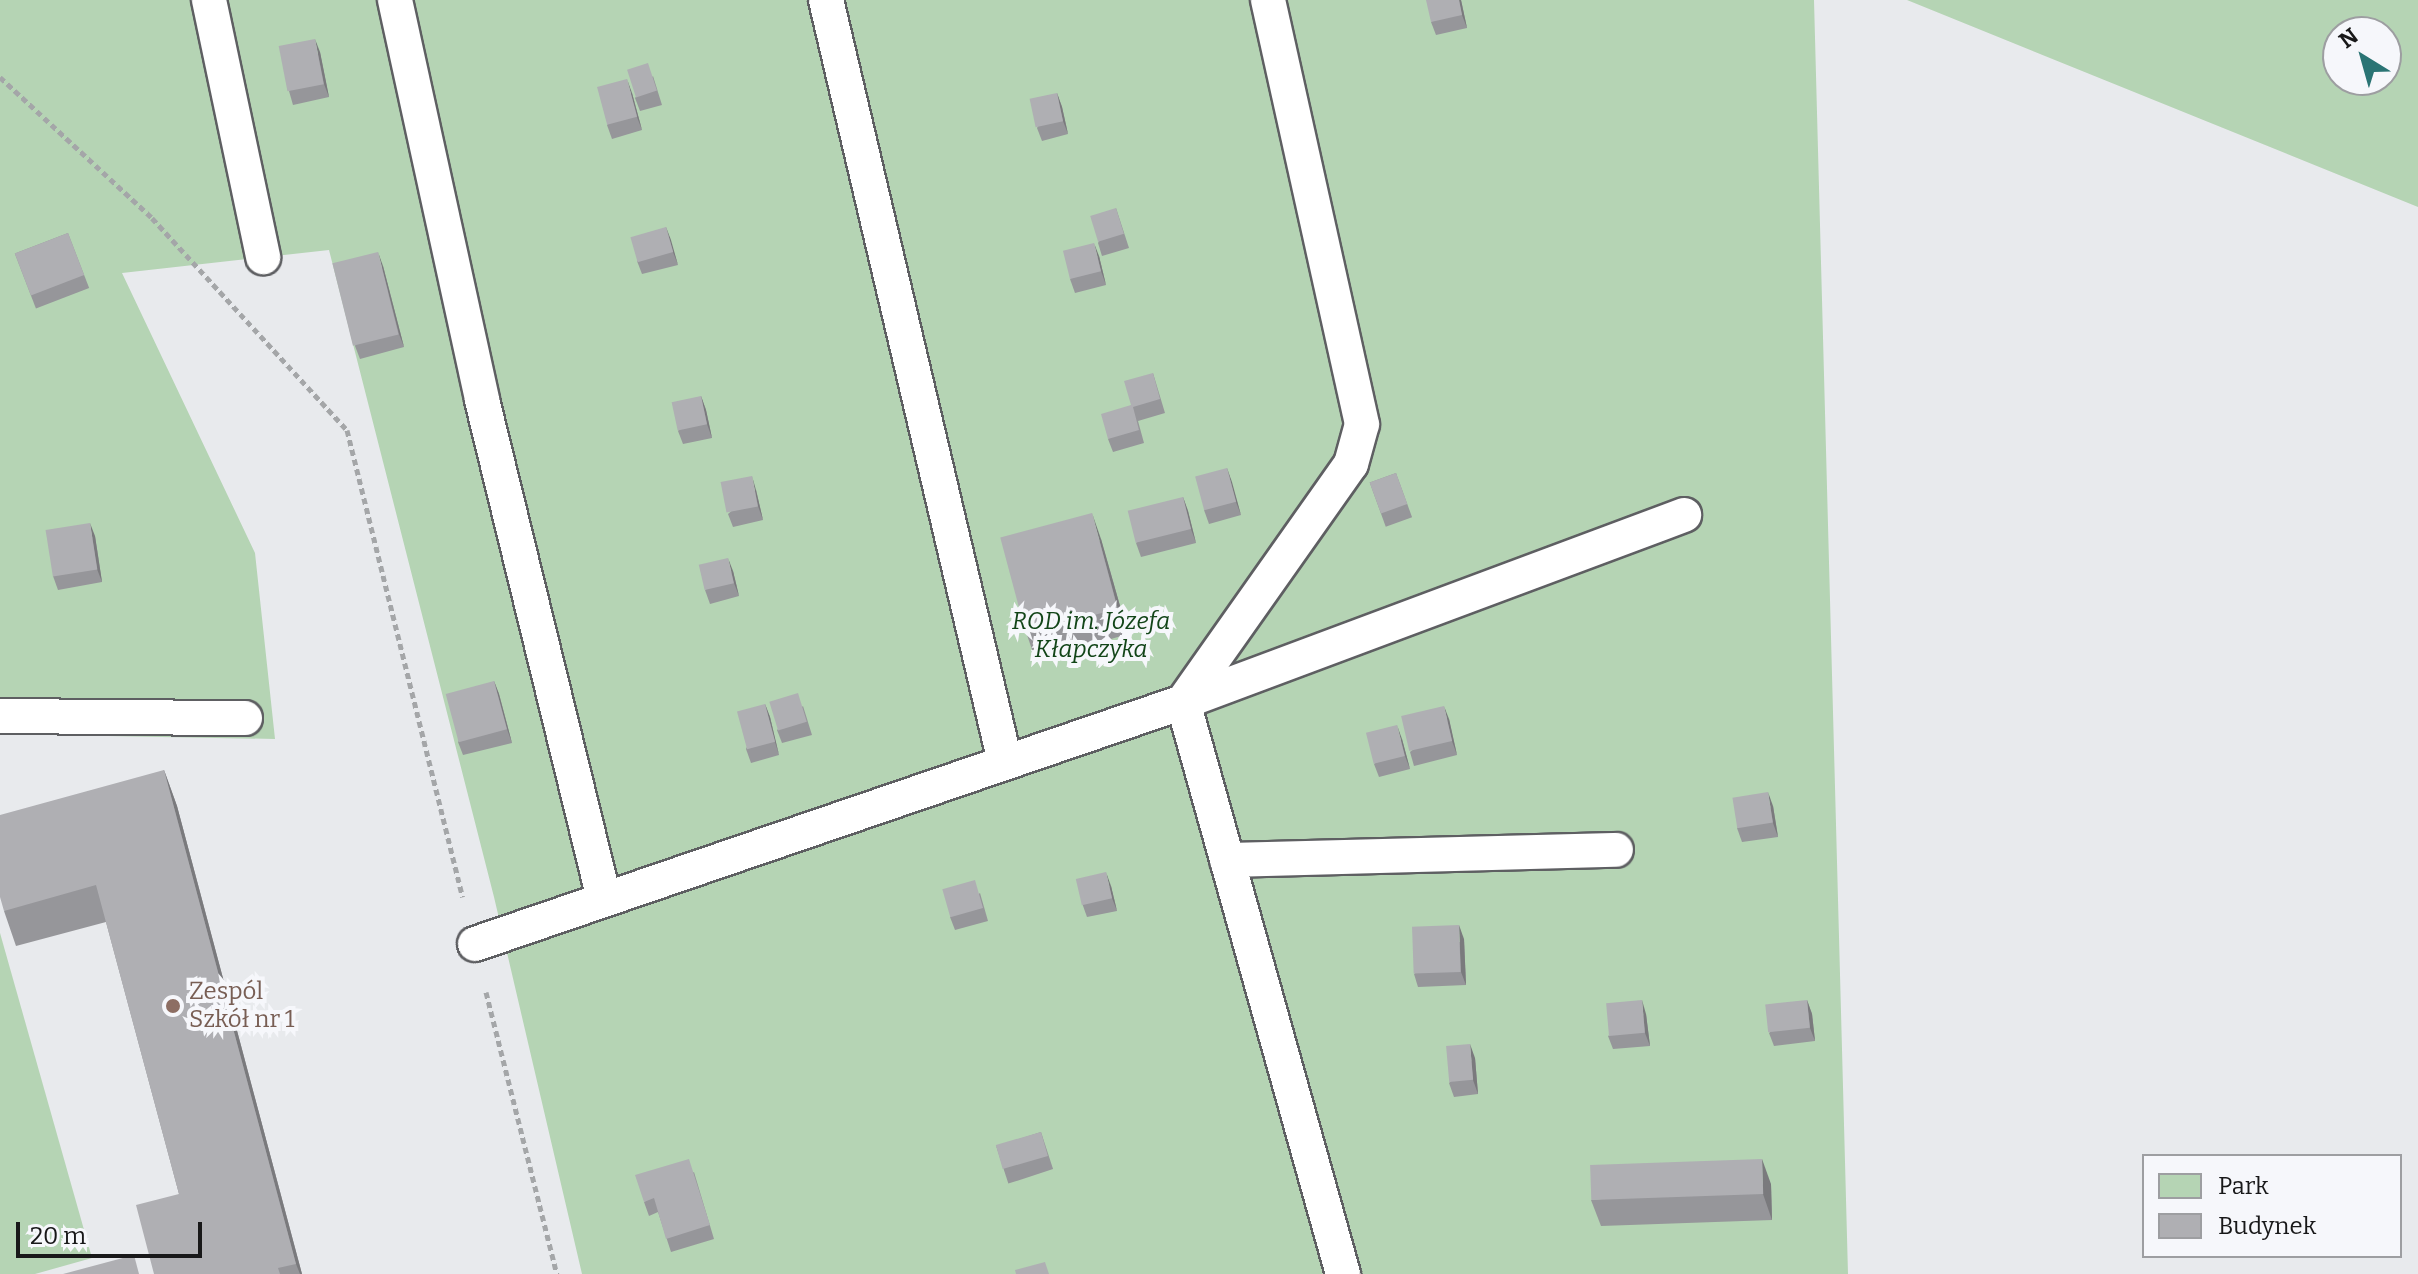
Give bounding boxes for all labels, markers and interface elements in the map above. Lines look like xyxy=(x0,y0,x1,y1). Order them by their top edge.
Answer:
north arrow xyxy=(2322,16,2402,96)
text: N xyxy=(2334,22,2363,54)
park label: ROD im. Józefa Kłapczyka xyxy=(1012,608,1170,664)
place label: Zespól Szkół nr 1 xyxy=(189,978,295,1034)
marker: Zespól Szkół nr 1 xyxy=(164,997,182,1015)
legend xyxy=(2142,1154,2402,1258)
text: Park xyxy=(2218,1172,2269,1200)
scale bar xyxy=(20,1206,206,1256)
text: Budynek xyxy=(2218,1212,2316,1240)
text: 20 m xyxy=(30,1222,86,1250)

